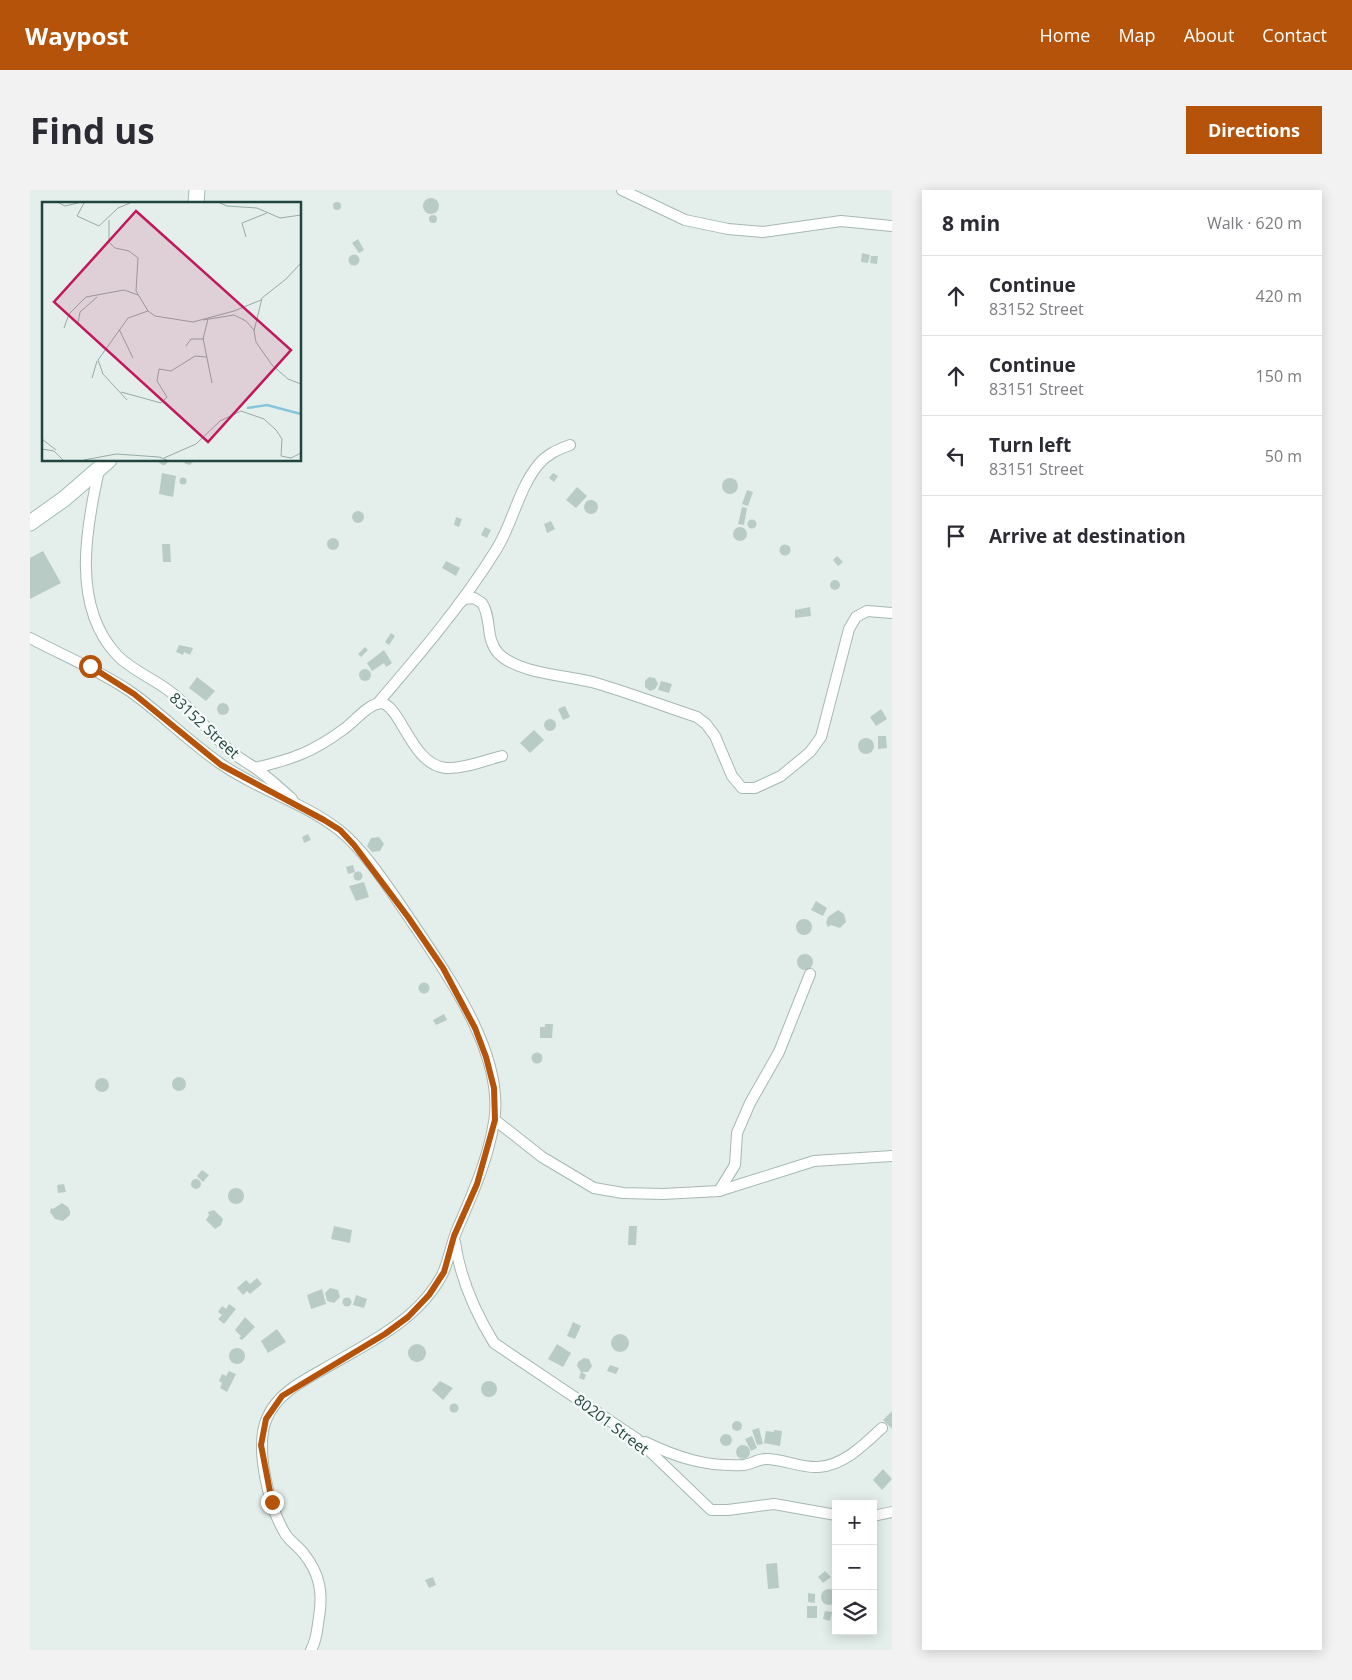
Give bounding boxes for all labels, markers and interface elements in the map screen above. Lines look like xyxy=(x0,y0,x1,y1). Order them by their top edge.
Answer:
text: Waypost xyxy=(25,19,129,52)
text: Home xyxy=(1040,23,1090,47)
text: Map xyxy=(1118,23,1156,47)
text: About xyxy=(1184,23,1234,47)
text: Contact xyxy=(1262,23,1327,47)
button: Directions xyxy=(1186,106,1322,154)
text: Find us xyxy=(30,107,155,154)
inset map xyxy=(42,202,301,461)
text: 8 min xyxy=(942,209,1000,237)
text: Walk · 620 m xyxy=(1207,212,1302,234)
text: Continue xyxy=(989,272,1076,298)
icon: ahead xyxy=(942,282,970,310)
text: 420 m xyxy=(1256,285,1302,307)
text: 83152 Street xyxy=(989,298,1084,320)
text: Continue xyxy=(989,352,1076,378)
icon: ahead xyxy=(942,362,970,390)
text: 150 m xyxy=(1256,365,1302,387)
text: 83151 Street xyxy=(989,378,1084,400)
text: Turn left xyxy=(989,432,1071,458)
icon: left xyxy=(942,442,970,470)
text: 50 m xyxy=(1265,445,1302,467)
text: 83151 Street xyxy=(989,458,1084,480)
icon: arrive xyxy=(942,522,970,550)
text: Arrive at destination xyxy=(989,523,1186,549)
route start xyxy=(79,655,102,678)
street label: 83152 Street xyxy=(166,687,244,763)
street label: 80201 Street xyxy=(571,1389,653,1459)
route end xyxy=(261,1491,284,1514)
map controls xyxy=(832,1500,877,1635)
button: + xyxy=(832,1500,877,1545)
button: − xyxy=(832,1545,877,1590)
button: layers xyxy=(832,1590,877,1635)

